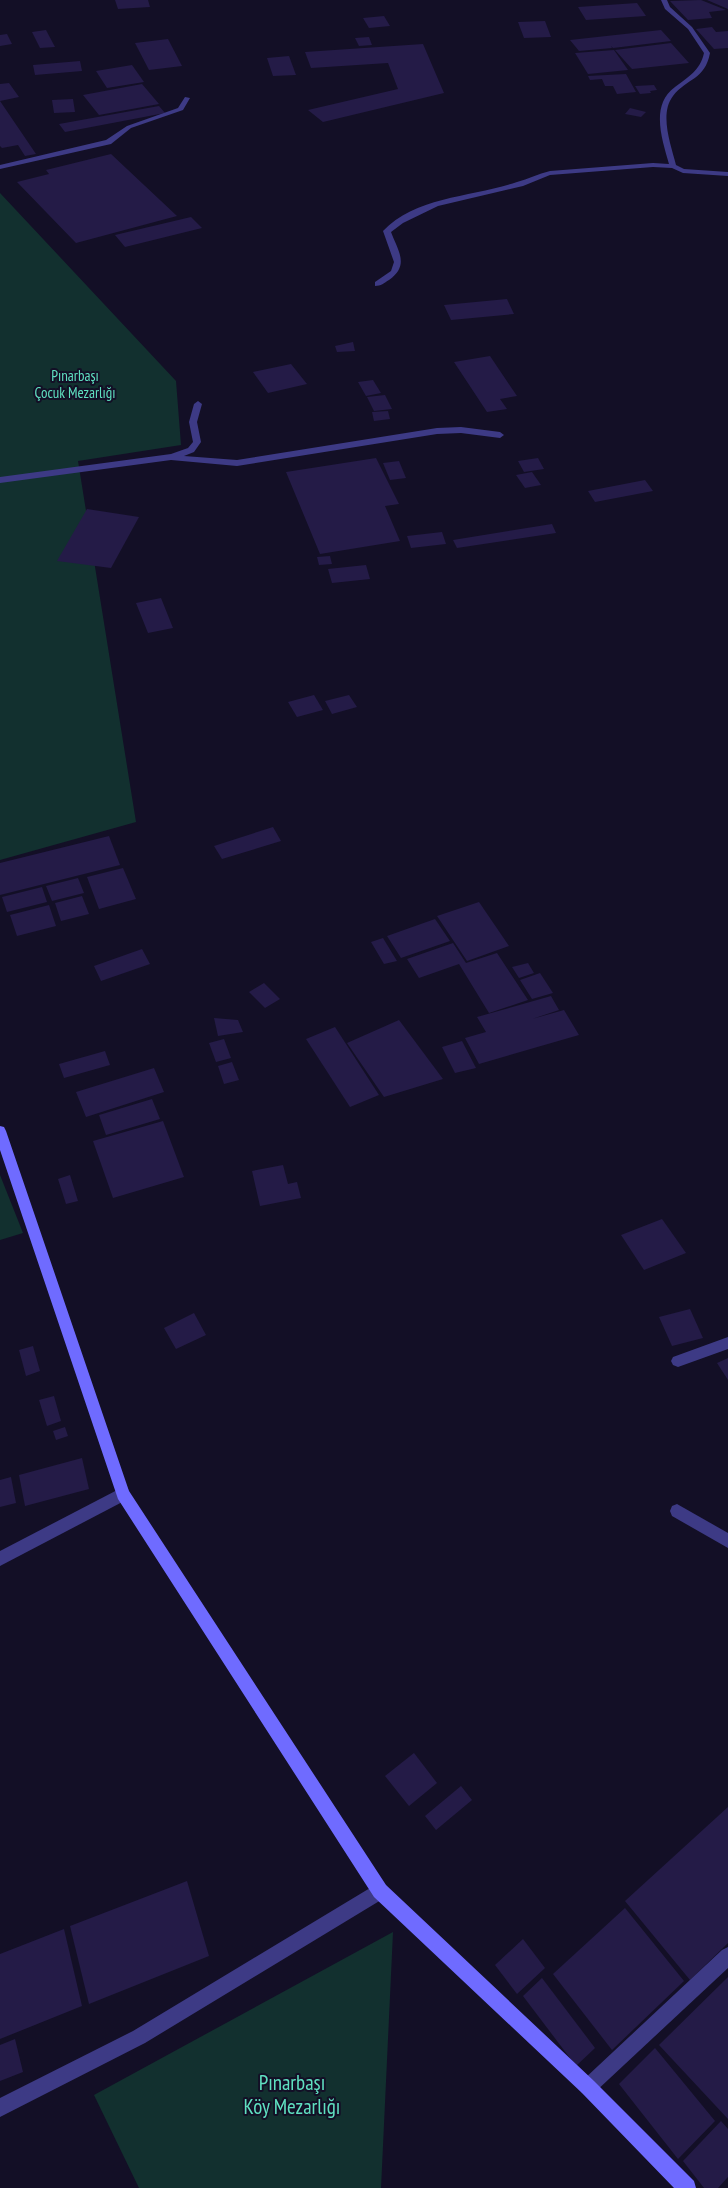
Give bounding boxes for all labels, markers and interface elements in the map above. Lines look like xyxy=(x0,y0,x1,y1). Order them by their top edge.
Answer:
park label: Pınarbaşı Çocuk Mezarlığı xyxy=(34,366,116,402)
park label: Pınarbaşı Köy Mezarlığı xyxy=(244,2069,340,2120)

